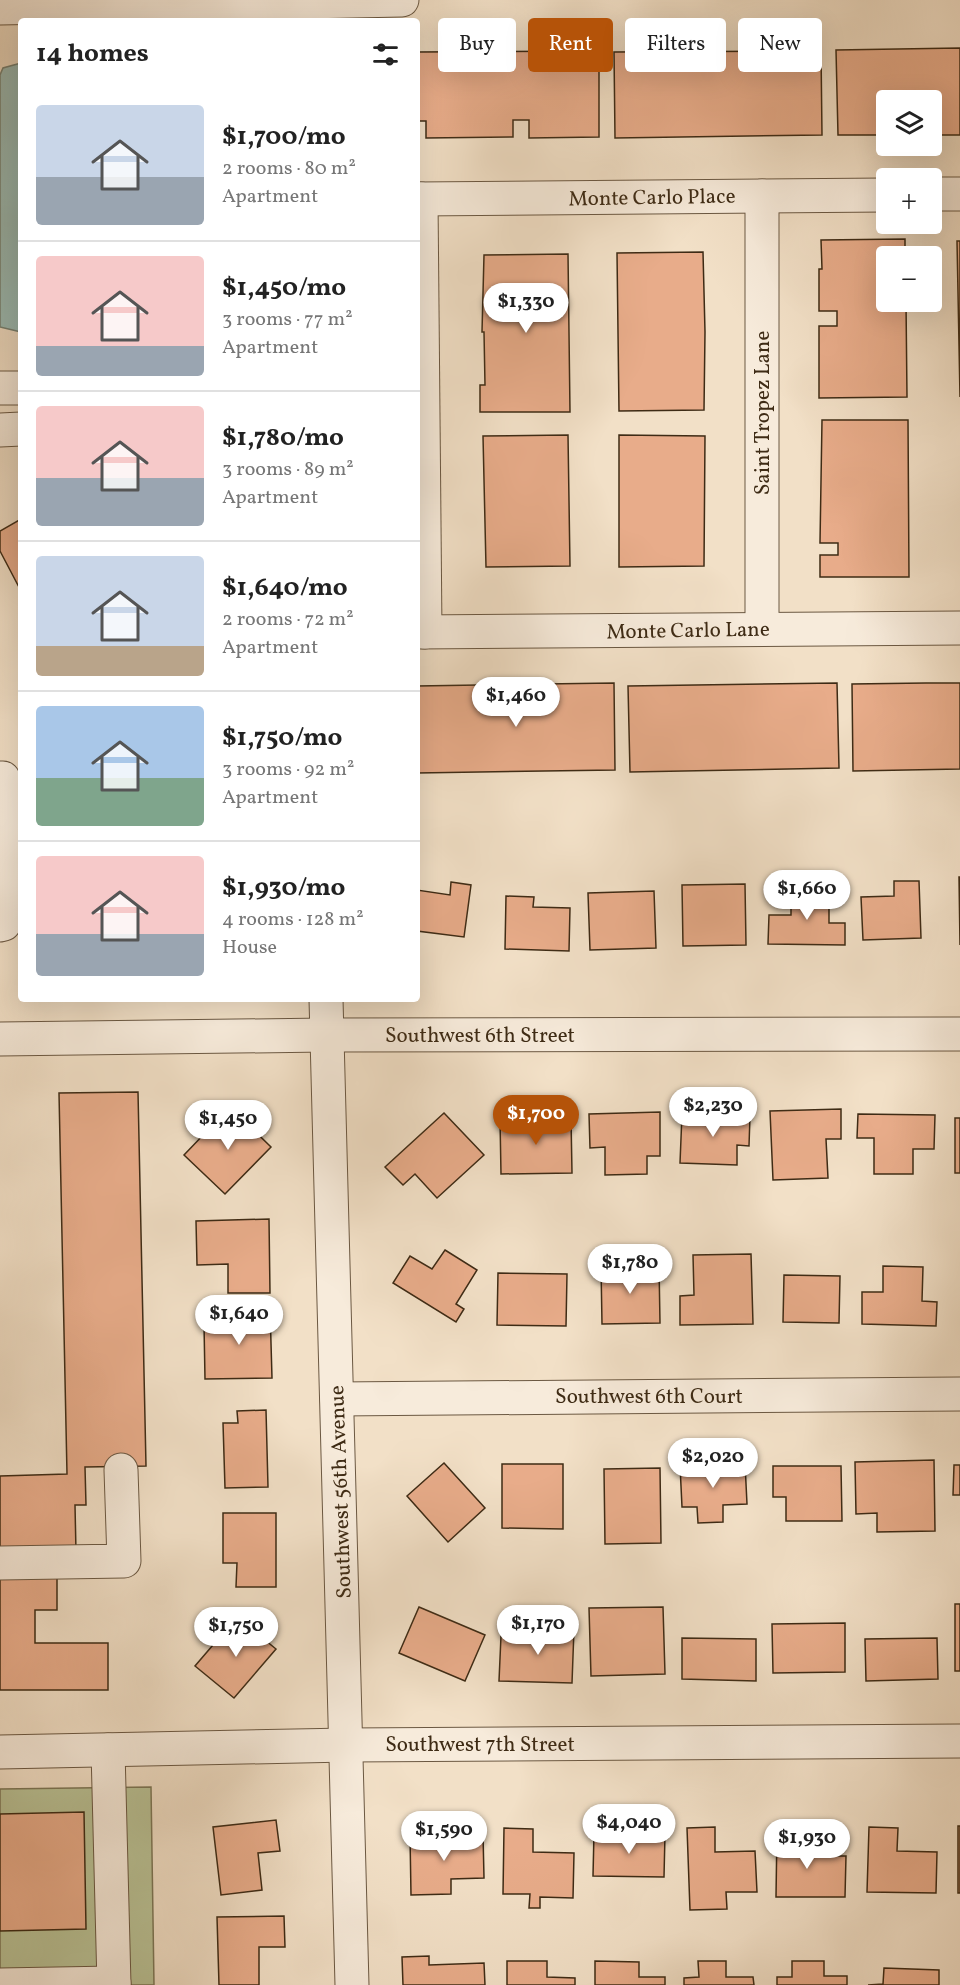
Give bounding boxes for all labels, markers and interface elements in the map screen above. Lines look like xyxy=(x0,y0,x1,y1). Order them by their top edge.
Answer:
chip: Buy xyxy=(438,18,516,72)
chip: Rent xyxy=(528,18,613,72)
chip: Filters xyxy=(625,18,726,72)
chip: New xyxy=(738,18,822,72)
text: 14 homes xyxy=(36,36,149,72)
icon: filters xyxy=(369,38,402,71)
map controls xyxy=(876,90,942,312)
button: layers xyxy=(876,90,942,156)
text: $1,700/mo xyxy=(222,119,346,155)
icon: home xyxy=(84,129,156,201)
text: 2 rooms · 80 m² xyxy=(222,155,356,183)
button: + xyxy=(876,168,942,234)
text: Apartment xyxy=(222,183,318,211)
street label: Monte Carlo Place xyxy=(568,183,736,214)
button: − xyxy=(876,246,942,312)
text: $1,450/mo xyxy=(222,270,346,306)
icon: home xyxy=(84,280,156,352)
pin: $1,330 xyxy=(477,283,575,334)
text: $1,330 xyxy=(498,288,554,316)
text: 3 rooms · 77 m² xyxy=(222,306,353,334)
street label: Saint Tropez Lane xyxy=(749,331,778,495)
text: Apartment xyxy=(222,334,318,362)
text: $1,780/mo xyxy=(222,420,344,456)
icon: home xyxy=(84,430,156,502)
text: 3 rooms · 89 m² xyxy=(222,456,354,484)
text: Apartment xyxy=(222,484,318,512)
text: $1,640/mo xyxy=(222,570,348,606)
icon: home xyxy=(84,580,156,652)
text: 2 rooms · 72 m² xyxy=(222,606,354,634)
street label: Monte Carlo Lane xyxy=(606,616,770,647)
text: Apartment xyxy=(222,634,318,662)
pin: $1,460 xyxy=(467,677,565,728)
text: $1,460 xyxy=(486,682,546,710)
text: $1,750/mo xyxy=(222,720,342,756)
icon: home xyxy=(84,730,156,802)
text: 3 rooms · 92 m² xyxy=(222,756,354,784)
text: Apartment xyxy=(222,784,318,812)
text: $1,930/mo xyxy=(222,870,345,906)
pin: $1,660 xyxy=(758,870,856,921)
text: $1,660 xyxy=(777,875,837,903)
icon: home xyxy=(84,880,156,952)
text: 4 rooms · 128 m² xyxy=(222,906,364,934)
text: House xyxy=(222,934,277,962)
street label: Southwest 6th Street xyxy=(385,1022,575,1051)
pin: $2,230 xyxy=(664,1087,762,1138)
text: $2,230 xyxy=(683,1092,743,1120)
pin: $1,700 xyxy=(487,1095,585,1146)
pin: $1,450 xyxy=(179,1100,277,1151)
text: $1,700 xyxy=(507,1100,565,1128)
text: $1,450 xyxy=(199,1105,257,1133)
pin: $1,780 xyxy=(581,1244,679,1295)
text: $1,780 xyxy=(602,1249,658,1277)
pin: $1,640 xyxy=(190,1295,288,1346)
text: $1,640 xyxy=(209,1300,269,1328)
street label: Southwest 6th Court xyxy=(555,1383,743,1412)
street label: Southwest 56th Avenue xyxy=(323,1385,360,1599)
pin: $2,020 xyxy=(664,1438,762,1489)
text: $2,020 xyxy=(682,1443,744,1471)
pin: $1,170 xyxy=(489,1605,587,1656)
pin: $1,750 xyxy=(187,1607,285,1658)
text: $1,170 xyxy=(511,1610,565,1638)
text: $1,750 xyxy=(208,1612,264,1640)
street label: Southwest 7th Street xyxy=(385,1731,575,1760)
pin: $4,040 xyxy=(580,1804,678,1855)
text: $4,040 xyxy=(596,1809,662,1837)
pin: $1,590 xyxy=(395,1811,493,1862)
text: $1,590 xyxy=(415,1816,473,1844)
pin: $1,930 xyxy=(758,1819,856,1870)
text: $1,930 xyxy=(778,1824,836,1852)

